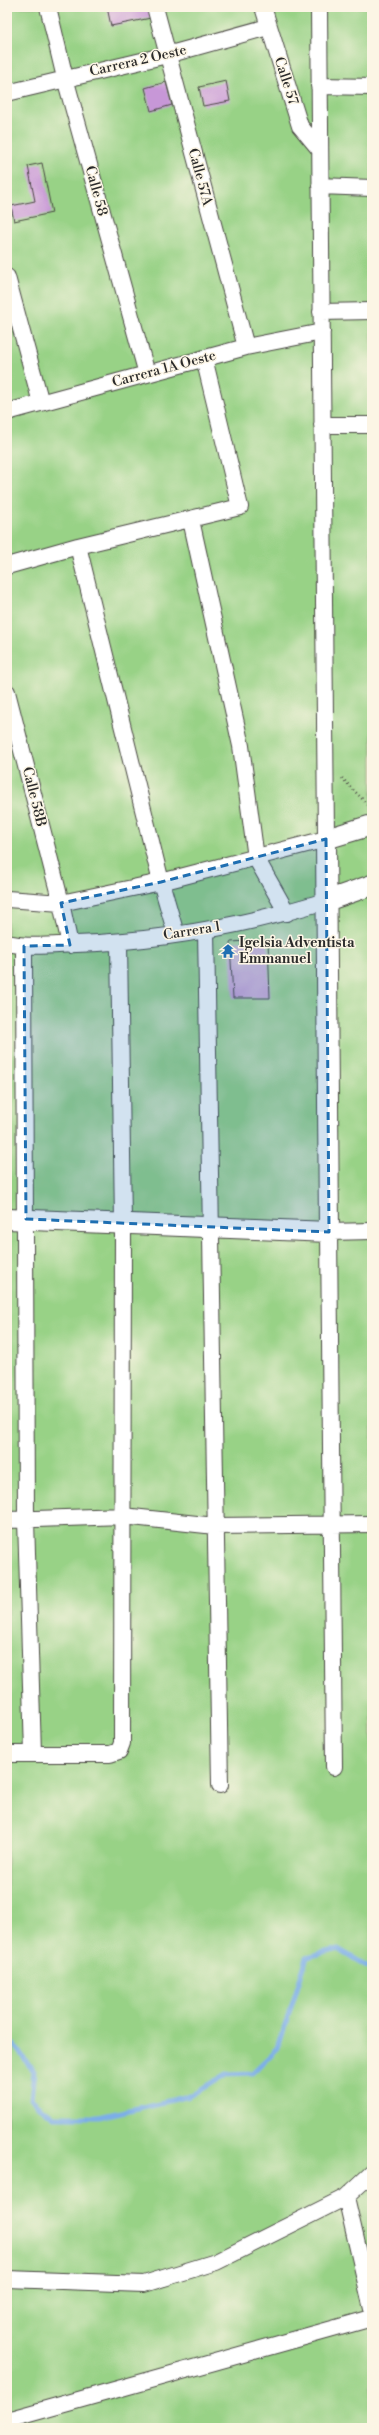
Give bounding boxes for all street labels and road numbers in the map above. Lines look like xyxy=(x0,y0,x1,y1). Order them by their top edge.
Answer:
street label: Carrera 2 Oeste xyxy=(88,41,188,81)
street label: Calle 57 xyxy=(270,55,302,107)
street label: Calle 57A xyxy=(184,146,216,208)
street label: Calle 58 xyxy=(81,164,111,218)
street label: Carrera 1A Oeste xyxy=(110,346,218,392)
street label: Calle 58B xyxy=(18,765,50,829)
street label: Carrera 1 xyxy=(162,918,222,944)

